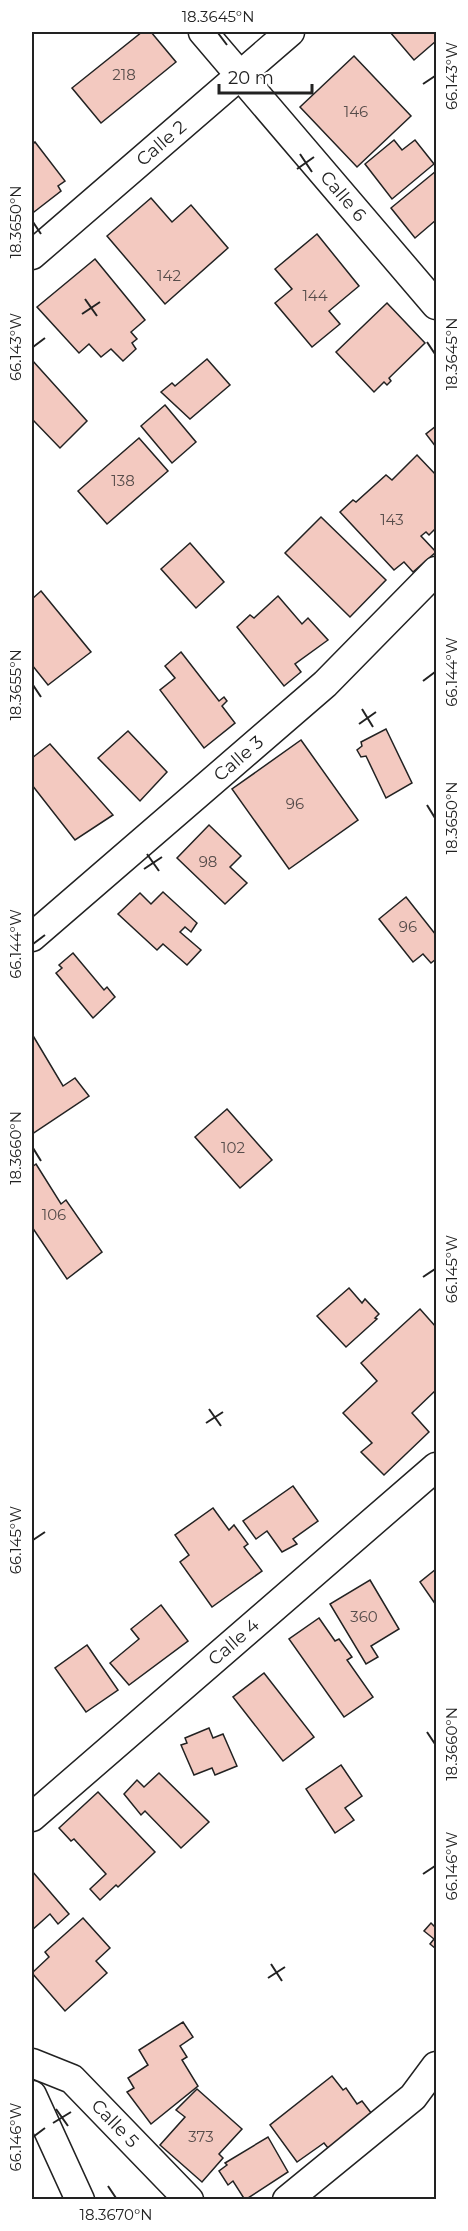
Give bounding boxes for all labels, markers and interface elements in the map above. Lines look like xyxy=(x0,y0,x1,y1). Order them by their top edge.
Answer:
text: 18.3645°N xyxy=(182,7,254,26)
text: 66.143°W xyxy=(442,42,461,110)
scale bar xyxy=(219,57,312,95)
house number: 218 xyxy=(112,65,136,84)
text: 20 m xyxy=(228,67,274,89)
house number: 146 xyxy=(344,102,368,121)
street label: Calle 2 xyxy=(132,116,191,171)
street label: Calle 6 xyxy=(316,167,371,226)
text: 18.3650°N xyxy=(6,186,25,259)
house number: 142 xyxy=(157,266,181,285)
house number: 144 xyxy=(302,286,328,305)
text: 66.143°W xyxy=(6,313,25,381)
text: 18.3645°N xyxy=(442,318,461,390)
house number: 138 xyxy=(111,471,135,490)
house number: 143 xyxy=(380,510,404,529)
text: 66.144°W xyxy=(442,637,461,707)
text: 18.3655°N xyxy=(6,649,25,721)
street label: Calle 3 xyxy=(209,731,268,786)
text: 18.3650°N xyxy=(442,782,461,855)
house number: 96 xyxy=(286,794,304,813)
house number: 98 xyxy=(199,852,217,871)
text: 66.144°W xyxy=(6,909,25,979)
house number: 96 xyxy=(399,917,417,936)
text: 18.3660°N xyxy=(6,1111,25,1185)
house number: 102 xyxy=(221,1138,245,1157)
house number: 106 xyxy=(42,1205,66,1224)
text: 66.145°W xyxy=(442,1234,461,1303)
text: 66.145°W xyxy=(6,1505,25,1574)
house number: 360 xyxy=(350,1607,378,1626)
street label: Calle 4 xyxy=(204,1614,264,1670)
text: 18.3660°N xyxy=(442,1707,461,1781)
text: 66.146°W xyxy=(442,1831,461,1900)
street label: Calle 5 xyxy=(87,2095,143,2152)
text: 66.146°W xyxy=(6,2102,25,2171)
house number: 373 xyxy=(188,2127,214,2146)
text: 18.3670°N xyxy=(80,2205,152,2224)

